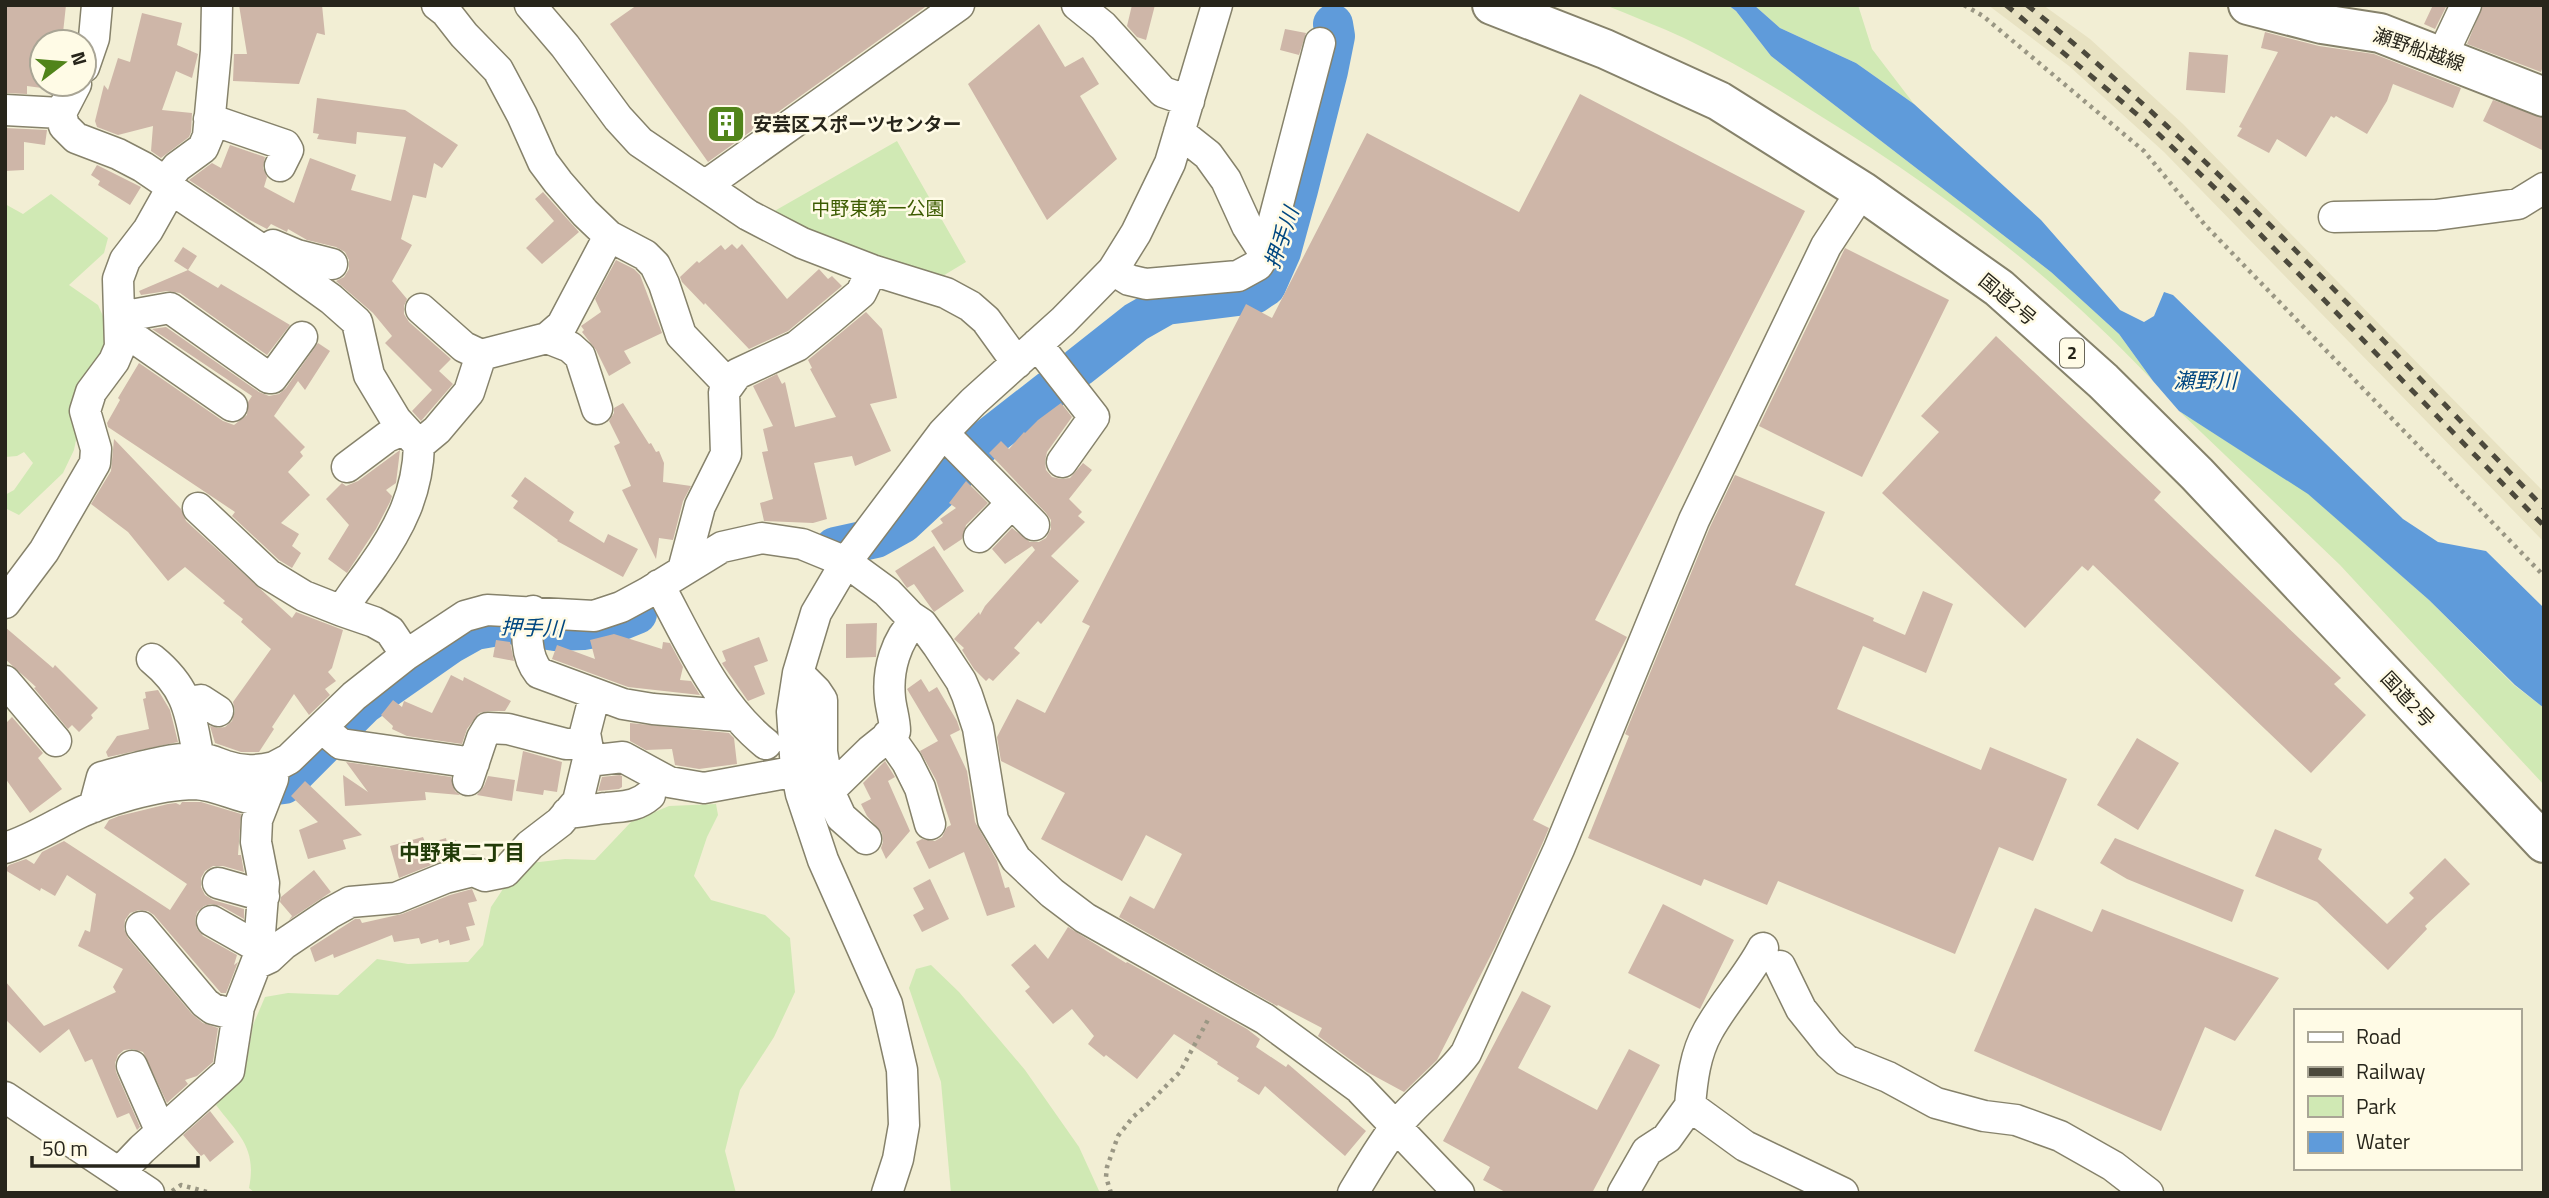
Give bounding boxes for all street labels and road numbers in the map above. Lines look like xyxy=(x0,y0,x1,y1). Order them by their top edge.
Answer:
street label: 瀬野船越線 xyxy=(2370,19,2469,78)
street label: 国道2号 xyxy=(1973,266,2044,331)
road number: 2 xyxy=(2060,338,2084,368)
street label: 国道2号 xyxy=(2375,664,2442,733)

